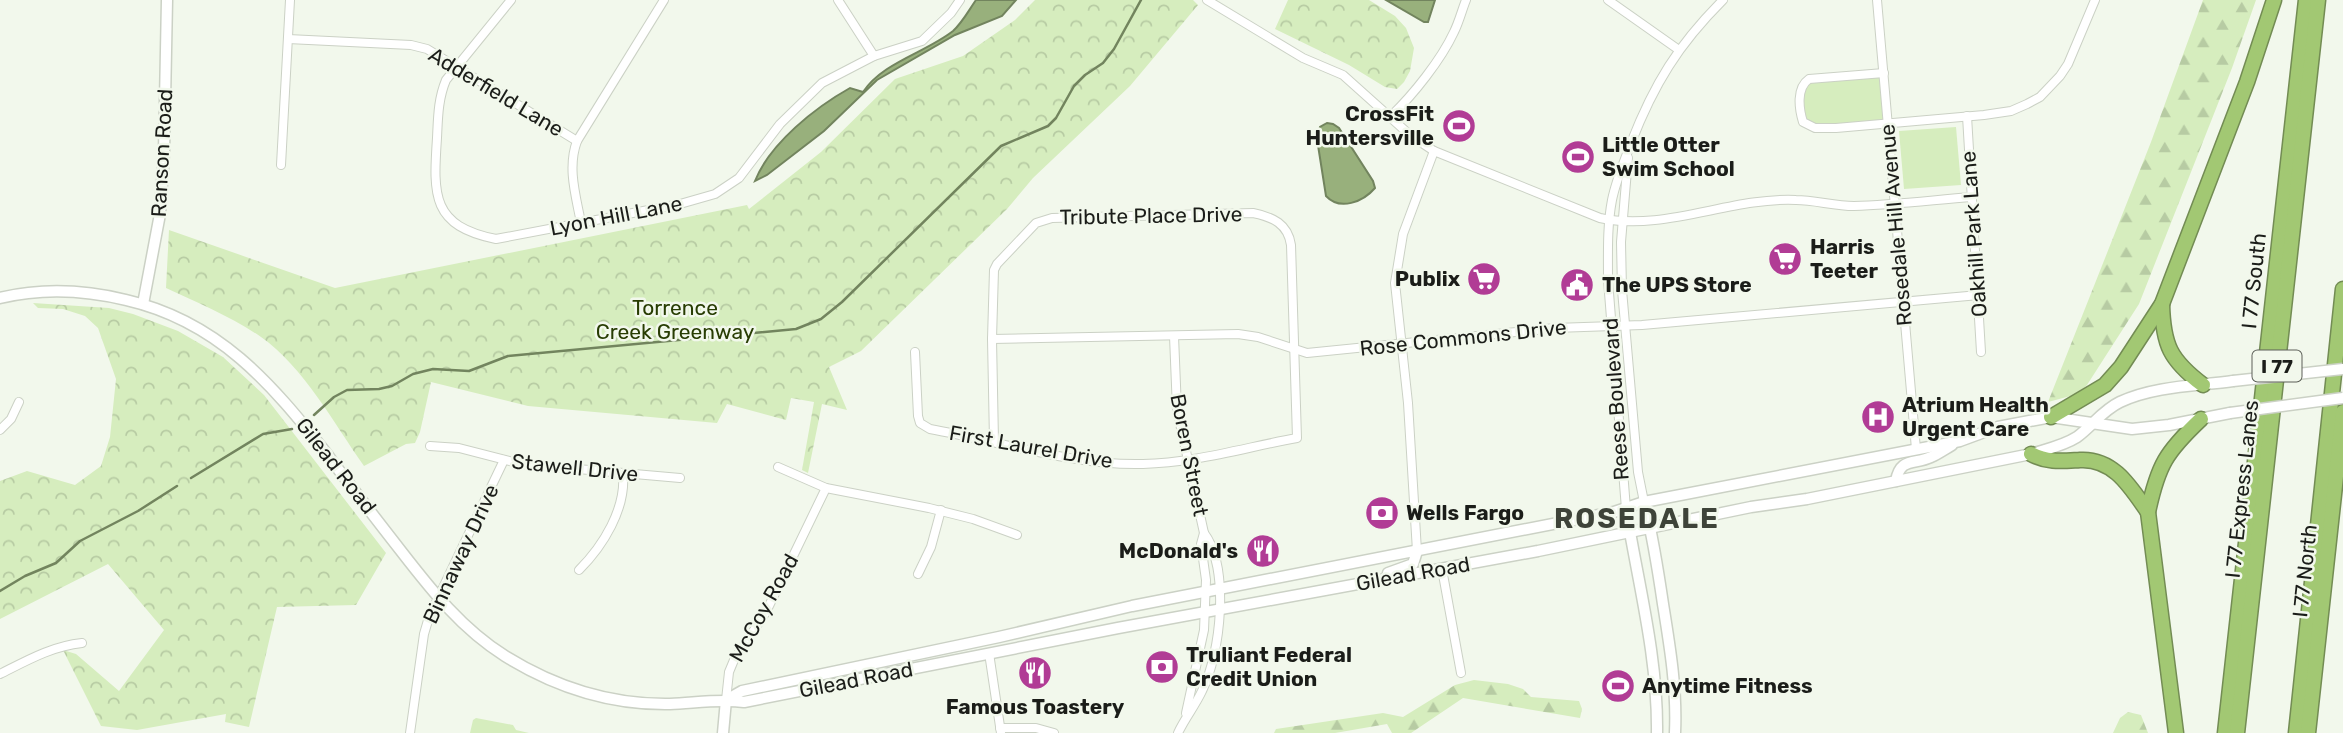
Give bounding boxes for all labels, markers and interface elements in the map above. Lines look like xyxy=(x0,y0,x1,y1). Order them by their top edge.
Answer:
street label: Adderfield Lane xyxy=(424,42,568,142)
street label: Ranson Road xyxy=(146,88,177,218)
place label: CrossFit Huntersville xyxy=(1306,101,1434,150)
sports icon: CrossFit Huntersville xyxy=(1440,107,1478,145)
street label: Rosedale Hill Avenue xyxy=(1874,123,1917,327)
place label: Little Otter Swim School xyxy=(1602,132,1735,181)
sports icon: Little Otter Swim School xyxy=(1559,138,1597,176)
street label: Oakhill Park Lane xyxy=(1955,150,1992,318)
street label: Lyon Hill Lane xyxy=(548,190,684,241)
street label: Tribute Place Drive xyxy=(1059,201,1243,230)
street label: I 77 South xyxy=(2236,232,2271,330)
place label: Harris Teeter xyxy=(1810,234,1879,283)
supermarket icon: Harris Teeter xyxy=(1766,240,1804,278)
supermarket icon: Publix xyxy=(1465,260,1503,298)
place label: Publix xyxy=(1395,266,1461,291)
public building icon: The UPS Store xyxy=(1558,266,1596,304)
place label: The UPS Store xyxy=(1602,272,1752,297)
park label: Torrence Creek Greenway xyxy=(596,295,755,344)
street label: Rose Commons Drive xyxy=(1358,314,1568,361)
street label: Reese Boulevard xyxy=(1597,317,1634,481)
road number: I 77 xyxy=(2252,350,2302,382)
street label: Boren Street xyxy=(1165,392,1214,518)
place label: Atrium Health Urgent Care xyxy=(1902,392,2049,441)
hospital icon: Atrium Health Urgent Care xyxy=(1859,398,1897,436)
street label: I 77 Express Lanes xyxy=(2220,399,2263,579)
street label: Gilead Road xyxy=(291,413,382,519)
street label: First Laurel Drive xyxy=(947,420,1115,473)
street label: Stawell Drive xyxy=(511,448,640,487)
street label: Binnaway Drive xyxy=(417,480,504,627)
bank icon: Wells Fargo xyxy=(1363,494,1401,532)
place label: Wells Fargo xyxy=(1406,500,1524,525)
district label: ROSEDALE xyxy=(1554,502,1720,535)
street label: I 77 North xyxy=(2287,523,2322,619)
restaurant icon: McDonald's xyxy=(1244,532,1282,570)
place label: McDonald's xyxy=(1119,538,1238,563)
street label: McCoy Road xyxy=(724,549,804,666)
street label: Gilead Road xyxy=(1354,551,1472,596)
place label: Truliant Federal Credit Union xyxy=(1186,642,1352,691)
bank icon: Truliant Federal Credit Union xyxy=(1143,648,1181,686)
restaurant icon: Famous Toastery xyxy=(1016,654,1054,692)
street label: Gilead Road xyxy=(797,656,915,703)
sports icon: Anytime Fitness xyxy=(1599,667,1637,705)
place label: Anytime Fitness xyxy=(1642,673,1813,698)
place label: Famous Toastery xyxy=(946,694,1125,719)

